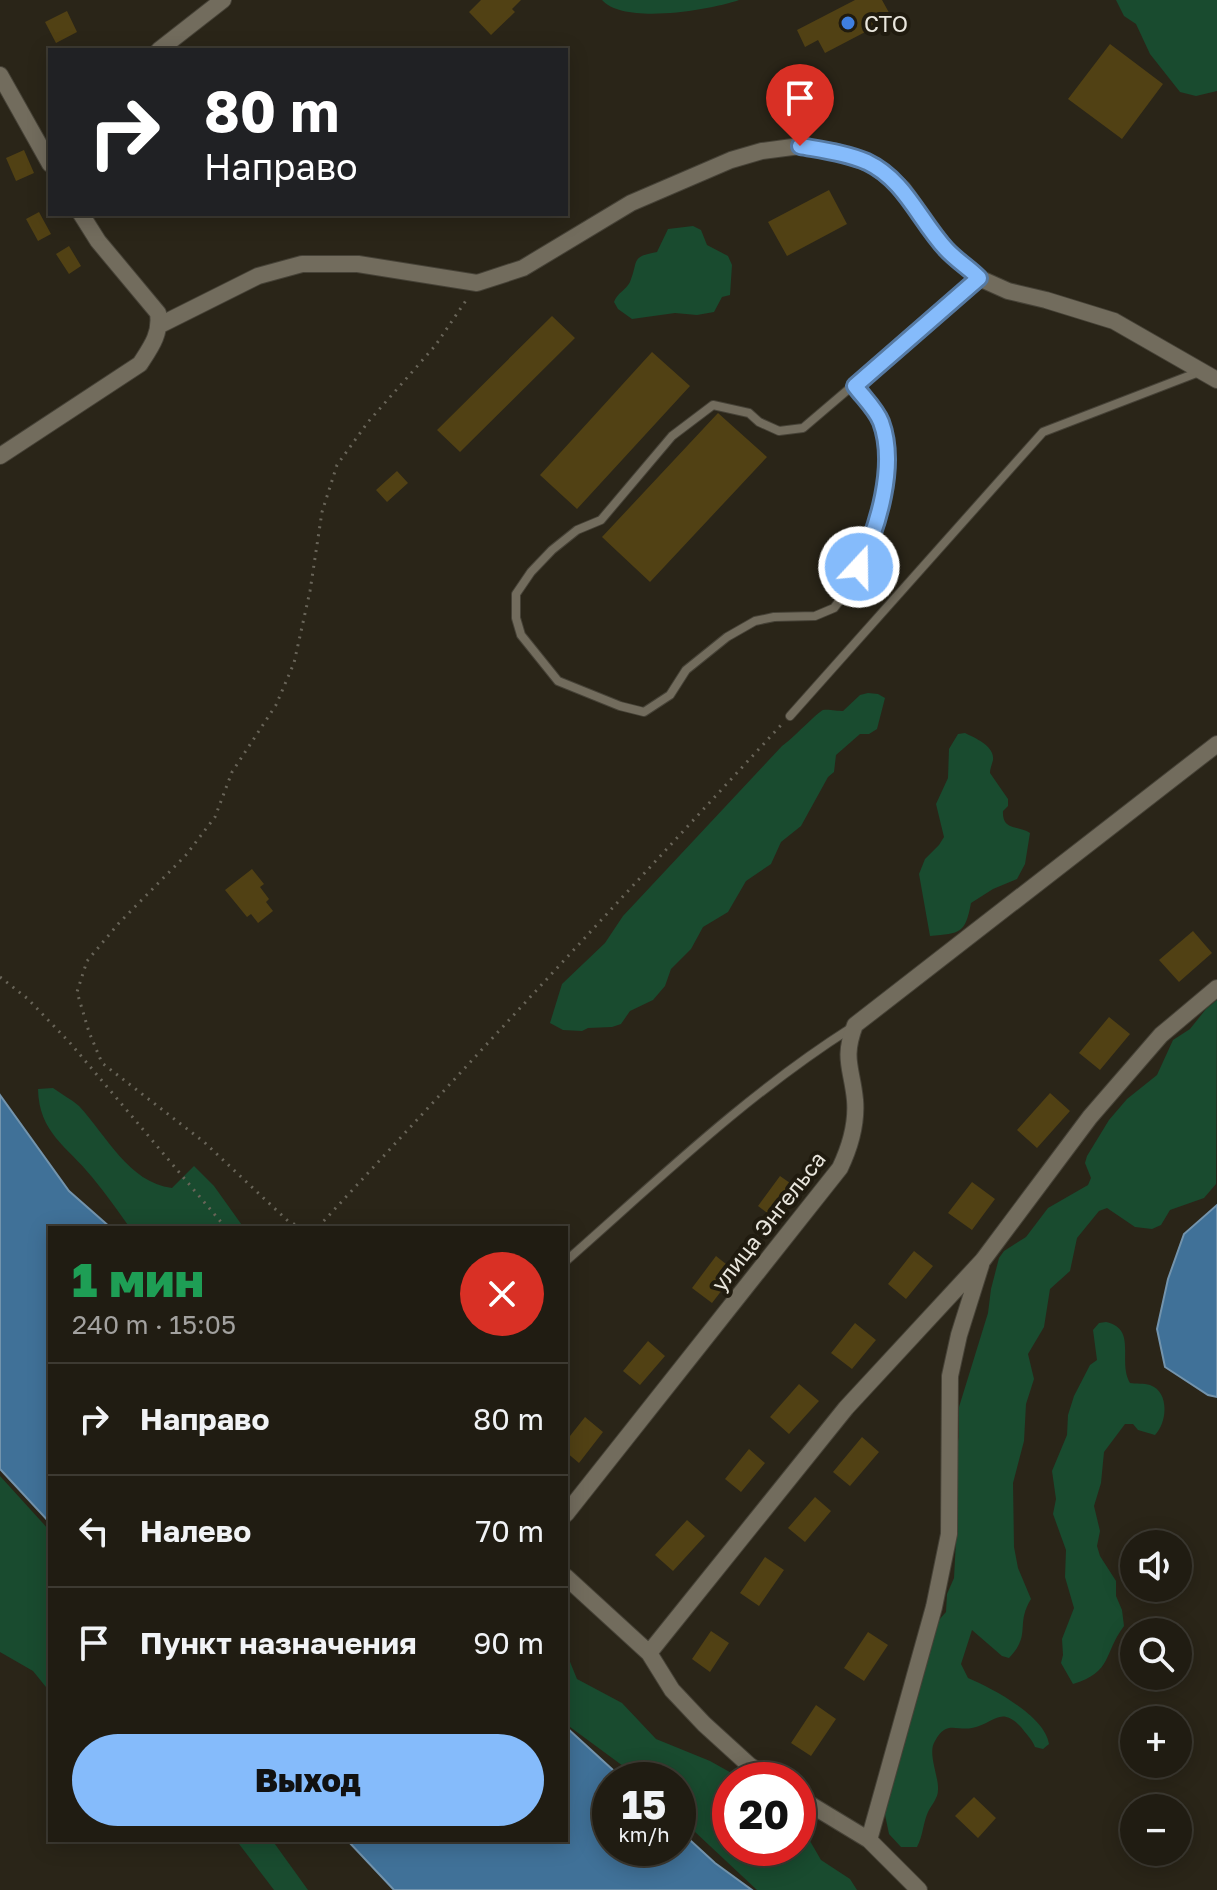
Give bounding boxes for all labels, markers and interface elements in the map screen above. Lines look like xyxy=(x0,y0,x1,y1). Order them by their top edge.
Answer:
place label: СТО xyxy=(864,10,908,37)
marker: СТО xyxy=(839,14,857,32)
pin xyxy=(766,64,834,146)
icon: arrive xyxy=(778,76,822,120)
text: 80 m xyxy=(204,77,339,144)
icon: right xyxy=(72,80,176,184)
text: Направо xyxy=(204,145,358,188)
position arrow xyxy=(817,525,901,609)
street label: улица Энгельса xyxy=(705,1146,831,1296)
text: 1 мин xyxy=(72,1250,204,1308)
button: close xyxy=(460,1252,544,1336)
text: 240 m · 15:05 xyxy=(72,1309,236,1340)
icon: right xyxy=(72,1397,116,1441)
text: Направо xyxy=(140,1401,269,1437)
text: 80 m xyxy=(473,1401,544,1437)
icon: left xyxy=(72,1509,116,1553)
text: Налево xyxy=(140,1513,251,1549)
text: 70 m xyxy=(475,1513,544,1549)
map controls xyxy=(1120,1530,1192,1866)
button: sound xyxy=(1120,1530,1192,1602)
button: search xyxy=(1120,1618,1192,1690)
icon: arrive xyxy=(72,1621,116,1665)
text: Пункт назначения xyxy=(140,1625,417,1661)
text: 90 m xyxy=(473,1625,544,1661)
button: + xyxy=(1120,1706,1192,1778)
button: Выход xyxy=(72,1734,544,1826)
speed limit sign: 20 xyxy=(712,1762,816,1866)
text: 15 xyxy=(622,1780,667,1828)
button: − xyxy=(1120,1794,1192,1866)
text: km/h xyxy=(619,1822,669,1846)

